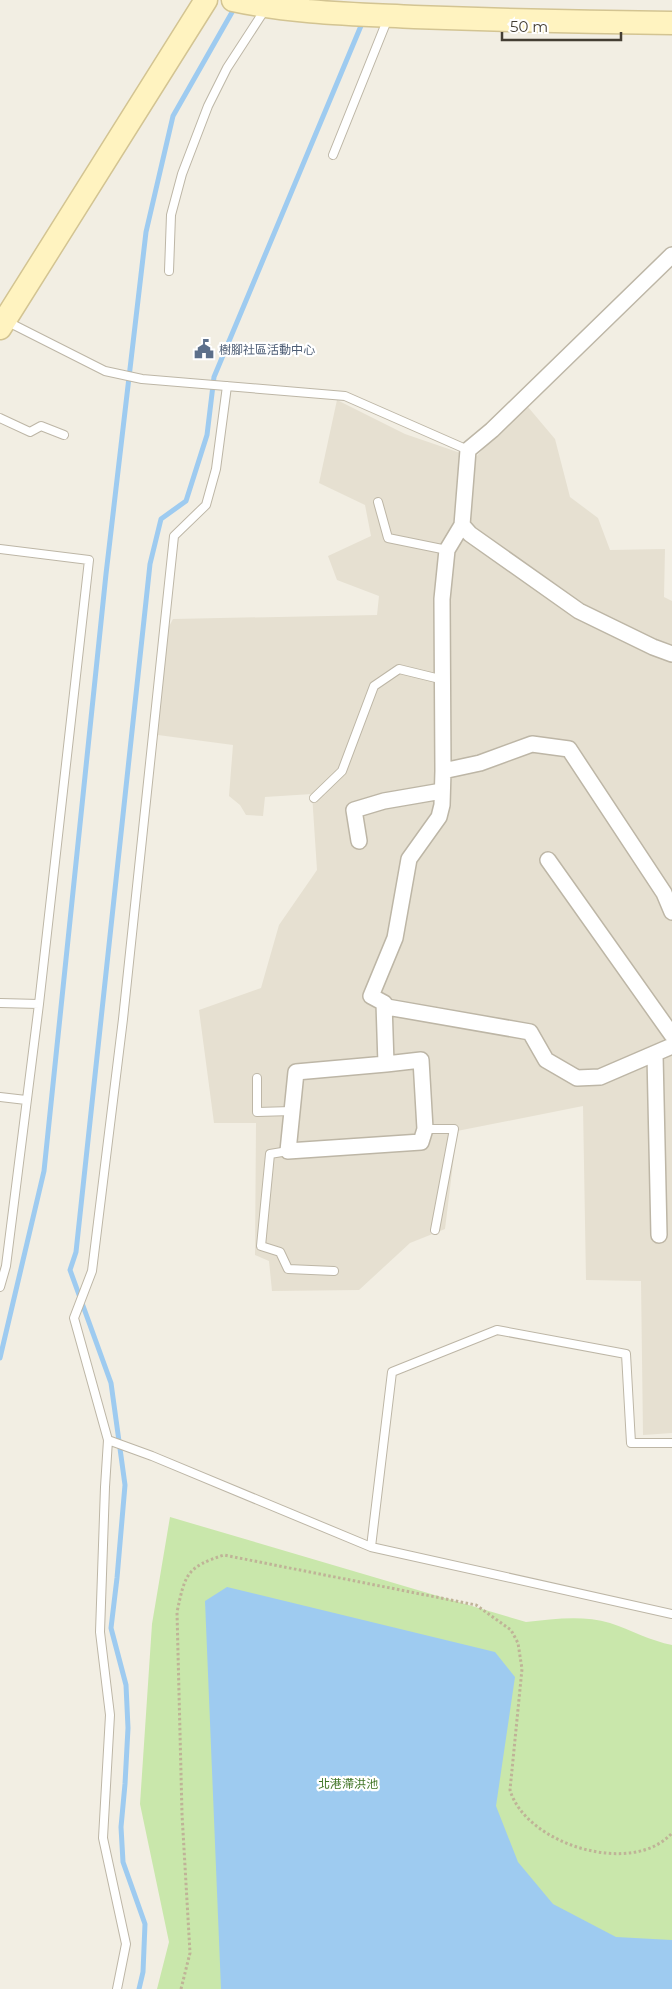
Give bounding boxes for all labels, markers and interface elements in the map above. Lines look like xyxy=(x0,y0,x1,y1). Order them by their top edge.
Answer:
scale bar xyxy=(502,10,621,42)
text: 50 m xyxy=(510,17,548,36)
public building icon: 樹腳社區活動中心 xyxy=(193,338,215,360)
place label: 樹腳社區活動中心 xyxy=(219,342,315,357)
park label: 北港滯洪池 xyxy=(318,1776,378,1791)

